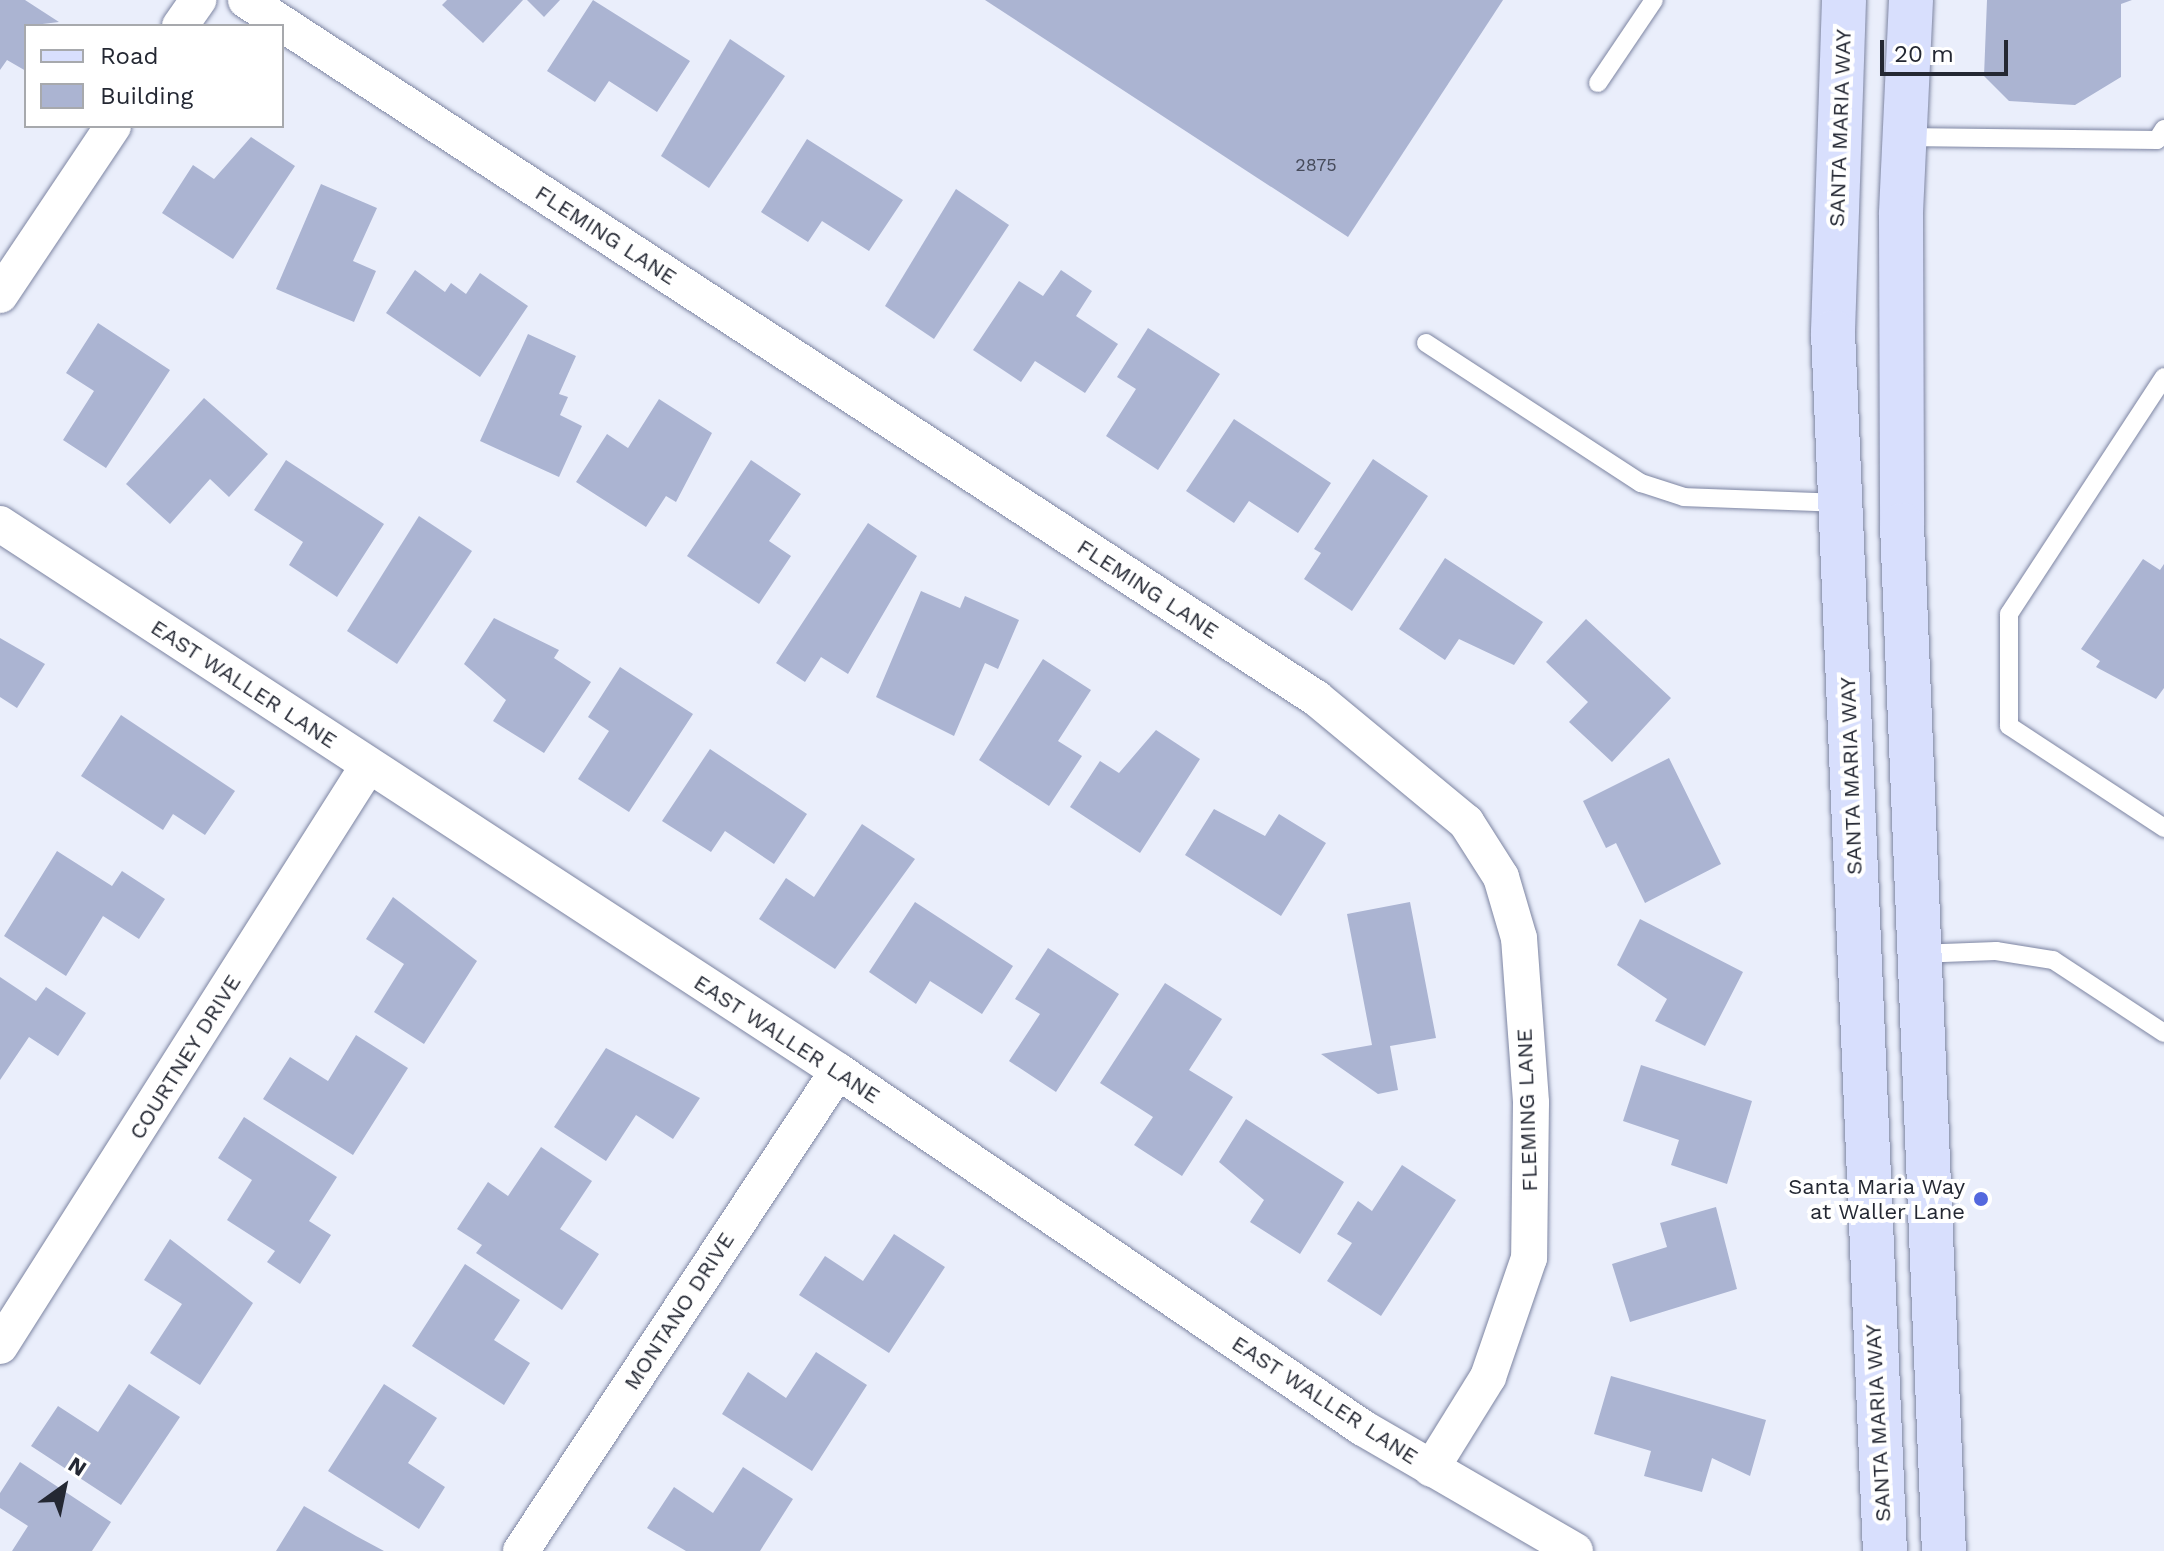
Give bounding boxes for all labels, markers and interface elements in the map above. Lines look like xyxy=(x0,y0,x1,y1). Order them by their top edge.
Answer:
legend xyxy=(24,24,284,128)
scale bar xyxy=(1884,24,2012,74)
street label: SANTA MARIA WAY xyxy=(1823,27,1857,229)
text: 20 m xyxy=(1894,40,1954,68)
text: Road xyxy=(100,42,159,70)
text: Building xyxy=(100,82,193,110)
house number: 2875 xyxy=(1295,154,1337,176)
street label: FLEMING LANE xyxy=(530,179,682,291)
street label: FLEMING LANE xyxy=(1072,533,1224,645)
street label: EAST WALLER LANE xyxy=(146,614,342,754)
street label: SANTA MARIA WAY xyxy=(1834,675,1868,877)
street label: COURTNEY DRIVE xyxy=(123,969,247,1145)
street label: EAST WALLER LANE xyxy=(689,969,885,1109)
street label: FLEMING LANE xyxy=(1511,1028,1543,1192)
place label: Santa Maria Way at Waller Lane xyxy=(1787,1173,1965,1224)
marker: Santa Maria Way at Waller Lane xyxy=(1972,1190,1990,1208)
street label: MONTANO DRIVE xyxy=(618,1227,740,1395)
street label: SANTA MARIA WAY xyxy=(1860,1322,1896,1524)
street label: EAST WALLER LANE xyxy=(1227,1330,1423,1470)
north arrow xyxy=(24,1447,104,1527)
text: N xyxy=(64,1452,91,1481)

